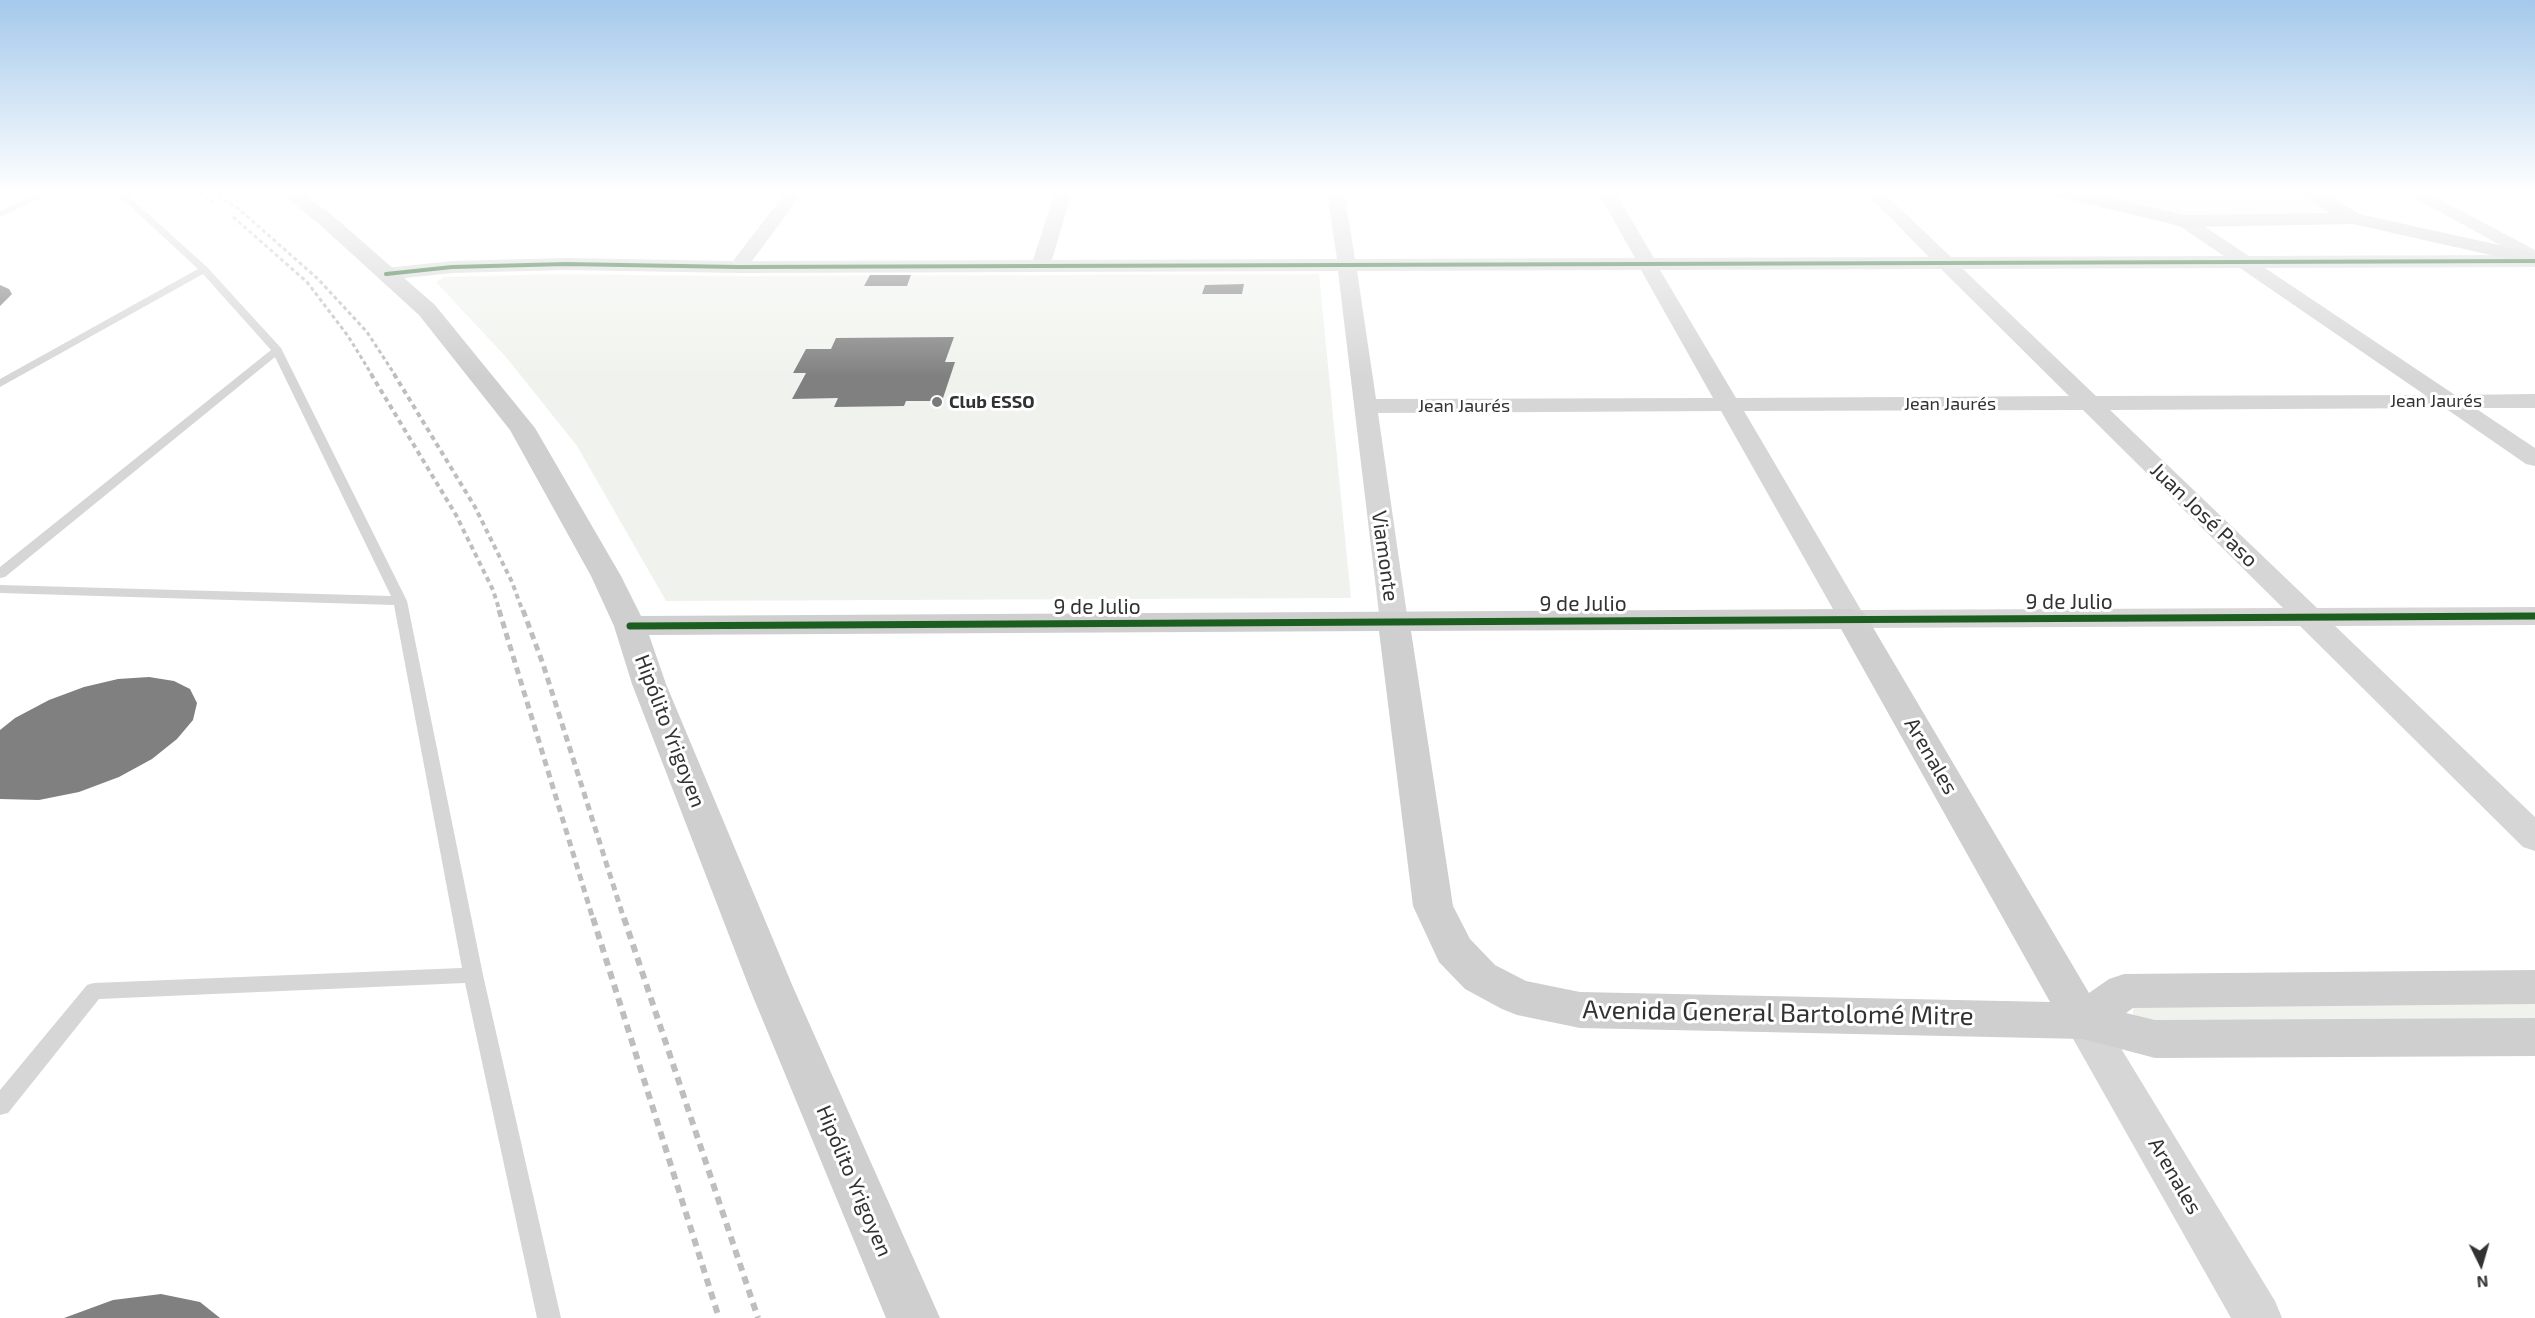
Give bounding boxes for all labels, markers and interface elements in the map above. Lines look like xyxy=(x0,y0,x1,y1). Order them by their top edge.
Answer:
street label: Jean Jaurés xyxy=(2390,390,2482,412)
place label: Club ESSO xyxy=(949,391,1035,413)
street label: Jean Jaurés xyxy=(1904,393,1996,415)
marker: Club ESSO xyxy=(930,395,944,409)
street label: Jean Jaurés xyxy=(1418,395,1510,417)
street label: Juan José Paso xyxy=(2145,457,2263,573)
street label: Viamonte xyxy=(1366,509,1404,603)
street label: 9 de Julio xyxy=(2025,589,2113,615)
street label: 9 de Julio xyxy=(1539,591,1627,617)
street label: 9 de Julio xyxy=(1053,594,1141,620)
street label: Hipólito Yrigoyen xyxy=(629,651,711,811)
street label: Arenales xyxy=(1899,713,1963,799)
street label: Avenida General Bartolomé Mitre xyxy=(1582,994,1974,1032)
street label: Hipólito Yrigoyen xyxy=(811,1102,897,1260)
street label: Arenales xyxy=(2143,1133,2207,1219)
north arrow xyxy=(2451,1234,2511,1294)
text: N xyxy=(2476,1272,2489,1292)

